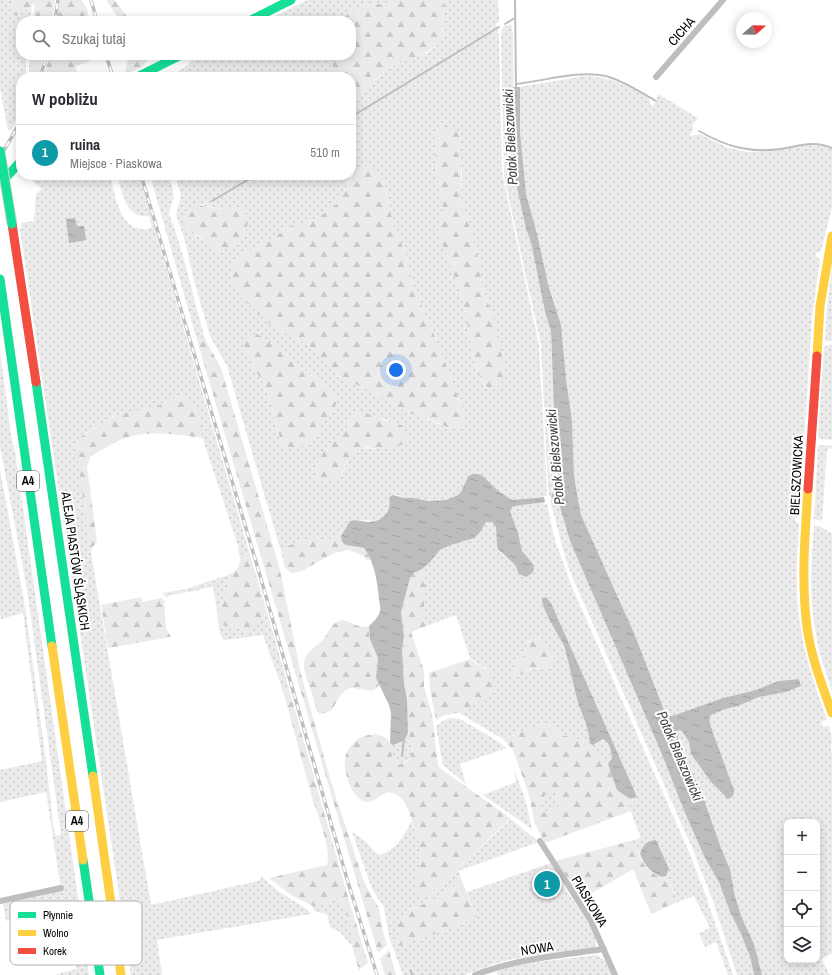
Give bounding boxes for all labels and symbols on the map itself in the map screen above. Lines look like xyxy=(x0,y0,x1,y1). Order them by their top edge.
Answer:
north arrow xyxy=(736,12,772,48)
street label: CICHA xyxy=(664,13,699,49)
water label: Potok Bielszowicki xyxy=(498,88,522,186)
your location xyxy=(386,360,406,380)
water label: Potok Bielszowicki xyxy=(542,407,568,506)
street label: BIELSZOWICKA xyxy=(786,434,807,515)
road number: A4 xyxy=(17,471,39,491)
street label: ALEJA PIASTÓW ŚLĄSKICH xyxy=(57,490,94,631)
water label: Potok Bielszowicki xyxy=(653,708,707,805)
road number: A4 xyxy=(66,811,88,831)
pin: 1 xyxy=(534,869,560,899)
street label: PIASKOWA xyxy=(568,873,612,931)
legend xyxy=(10,901,142,965)
text: Płynnie xyxy=(43,908,73,922)
text: Wolno xyxy=(43,926,68,940)
street label: NOWA xyxy=(520,937,555,959)
text: Korek xyxy=(43,944,67,958)

